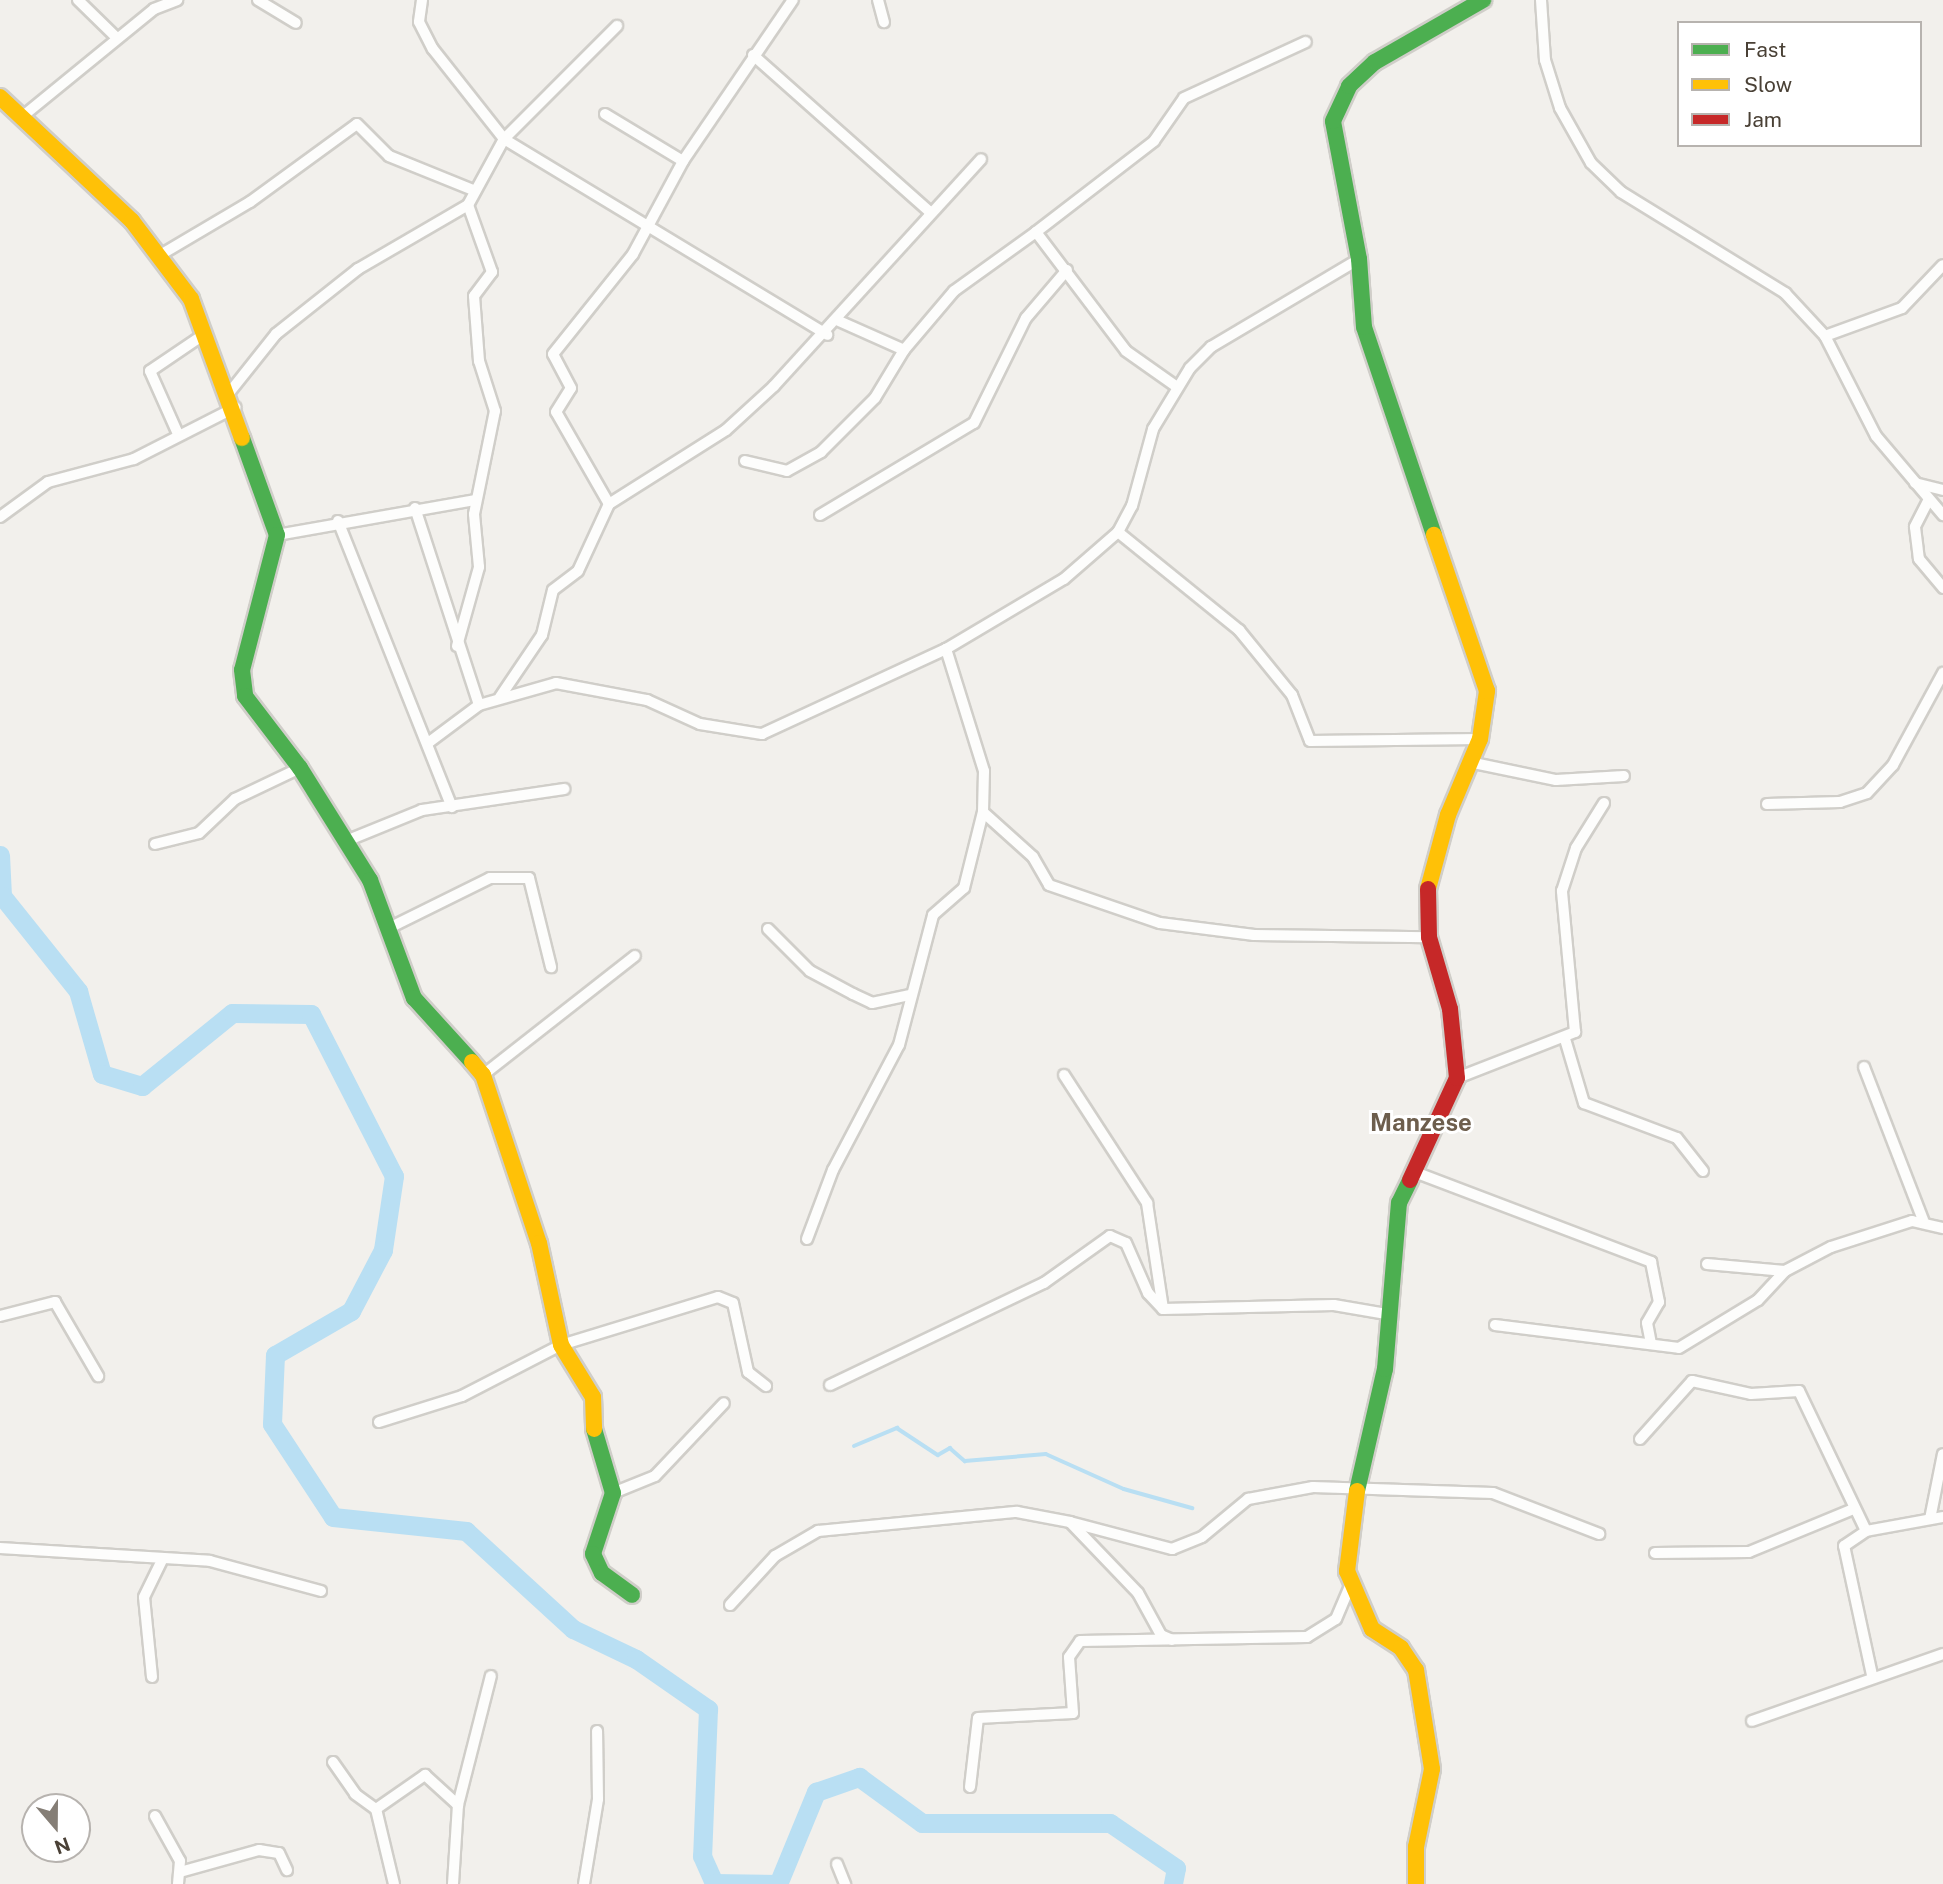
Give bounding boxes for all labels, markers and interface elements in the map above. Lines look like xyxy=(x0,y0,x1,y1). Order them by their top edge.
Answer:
legend xyxy=(1677,21,1922,147)
text: Fast xyxy=(1744,37,1786,62)
text: Slow xyxy=(1744,72,1792,97)
text: Jam xyxy=(1744,107,1782,132)
district label: Manzese xyxy=(1370,1109,1472,1137)
north arrow xyxy=(21,1793,91,1863)
text: N xyxy=(52,1833,73,1859)

